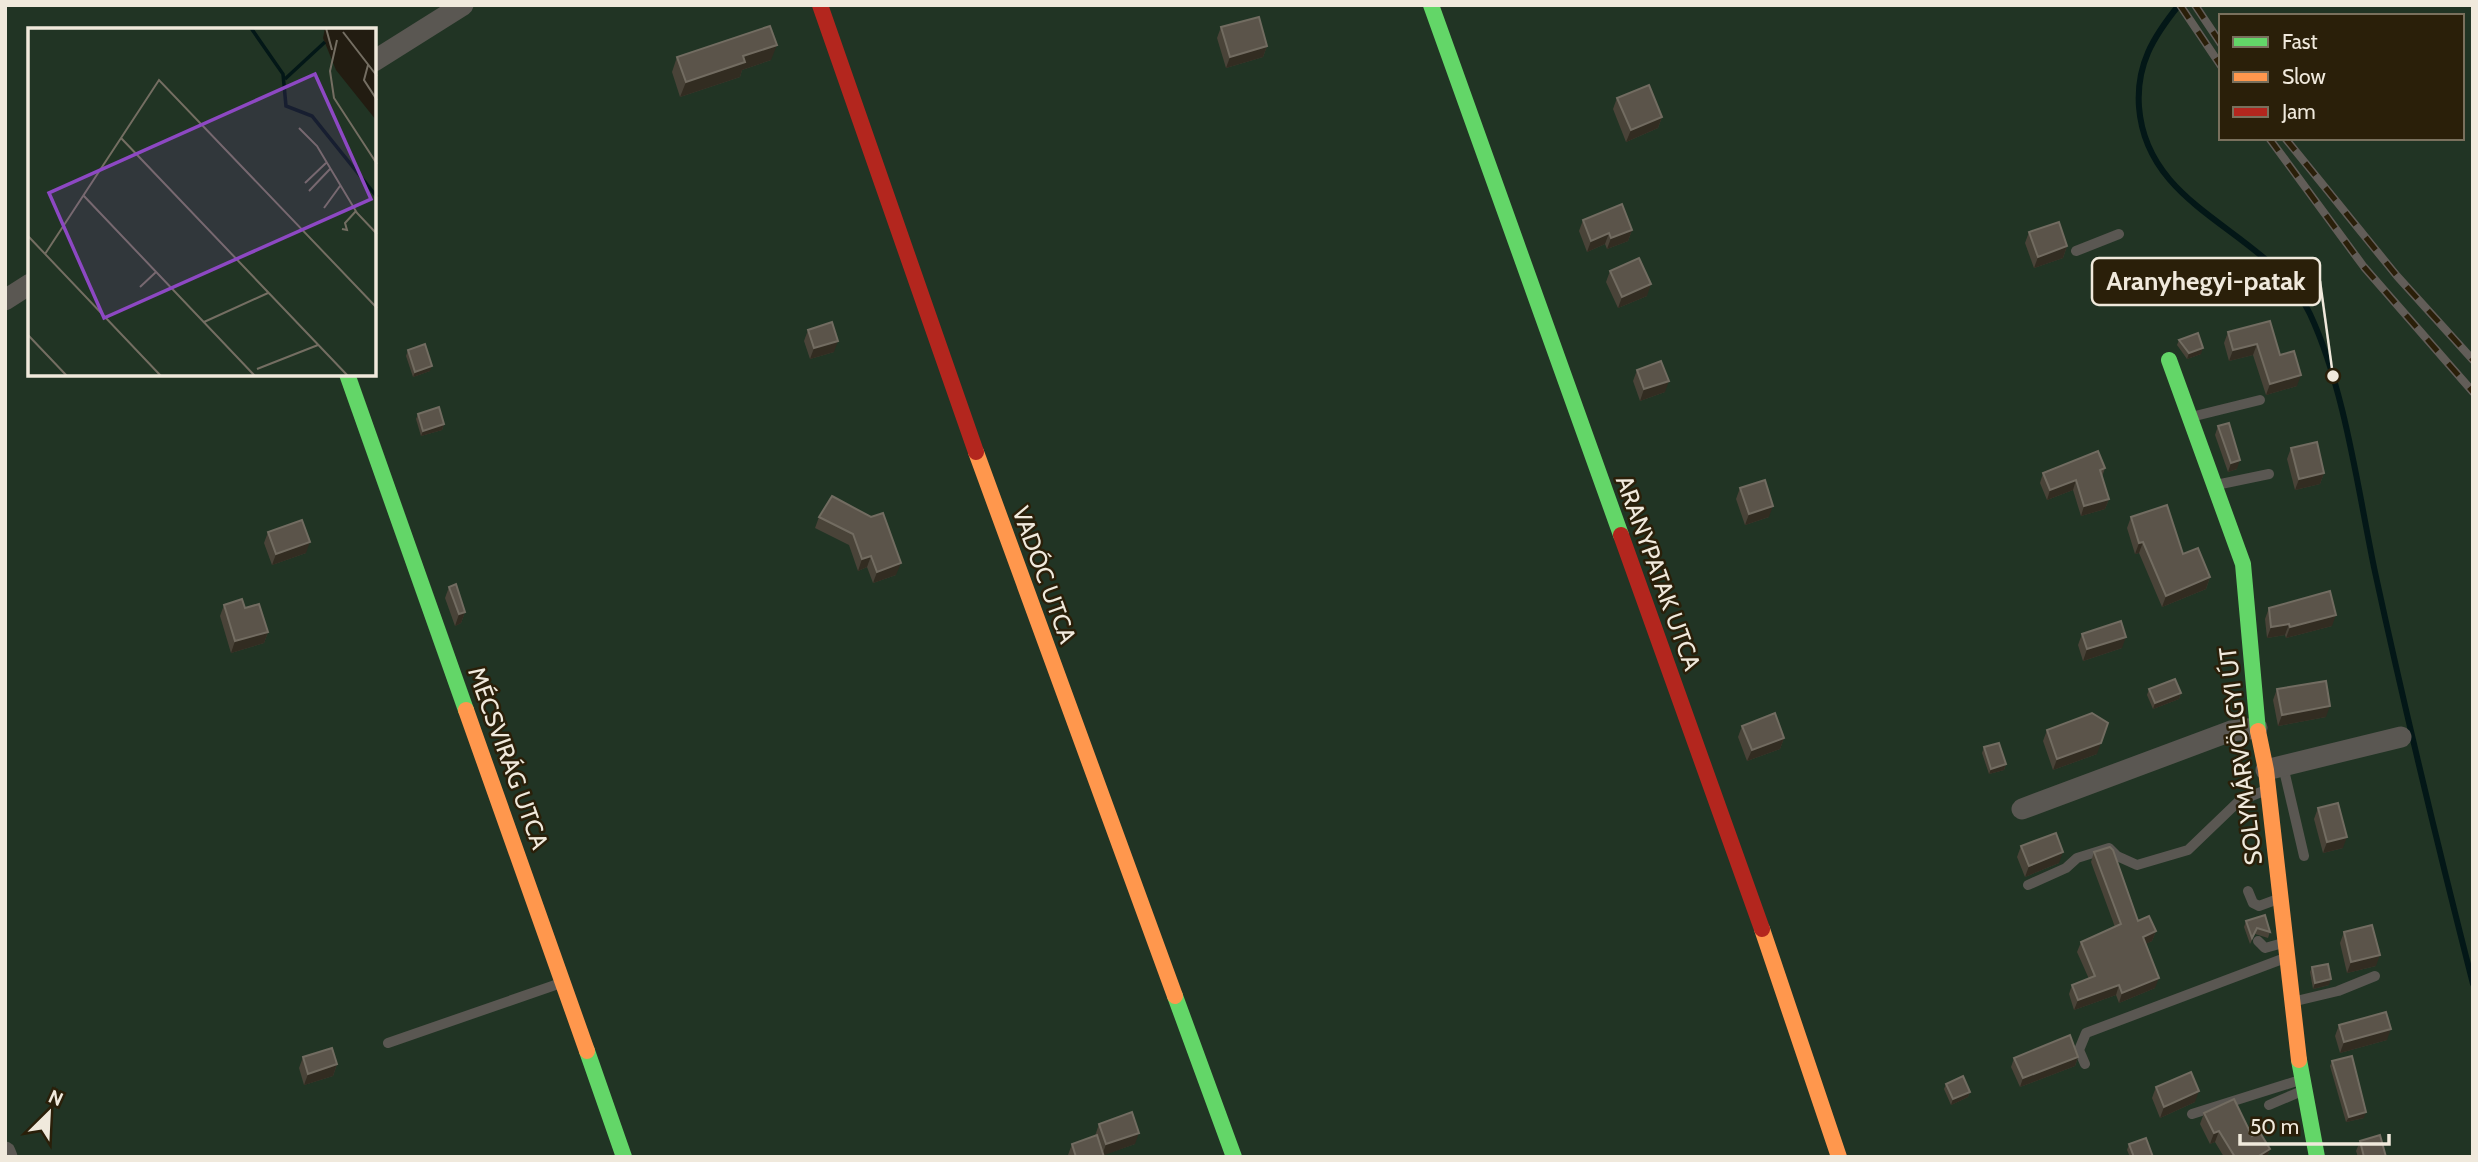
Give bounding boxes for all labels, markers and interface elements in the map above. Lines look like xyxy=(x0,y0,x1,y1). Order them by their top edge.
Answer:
legend xyxy=(2219,14,2464,140)
inset map xyxy=(28,28,376,376)
text: Fast xyxy=(2282,29,2318,54)
text: Slow xyxy=(2282,64,2326,89)
text: Jam xyxy=(2281,99,2316,124)
callout: Aranyhegyi-patak xyxy=(2092,258,2320,305)
text: Aranyhegyi-patak xyxy=(2106,265,2306,297)
street label: ARANYPATAK UTCA xyxy=(1610,471,1707,674)
street label: VADÓC UTCA xyxy=(1006,502,1083,647)
street label: SOLYMÁRVÖLGYI ÚT xyxy=(2213,645,2268,867)
street label: MÉCSVIRÁG UTCA xyxy=(462,663,555,853)
north arrow xyxy=(14,1078,84,1148)
text: N xyxy=(45,1085,67,1111)
scale bar xyxy=(2240,1102,2389,1146)
text: 50 m xyxy=(2250,1114,2299,1139)

